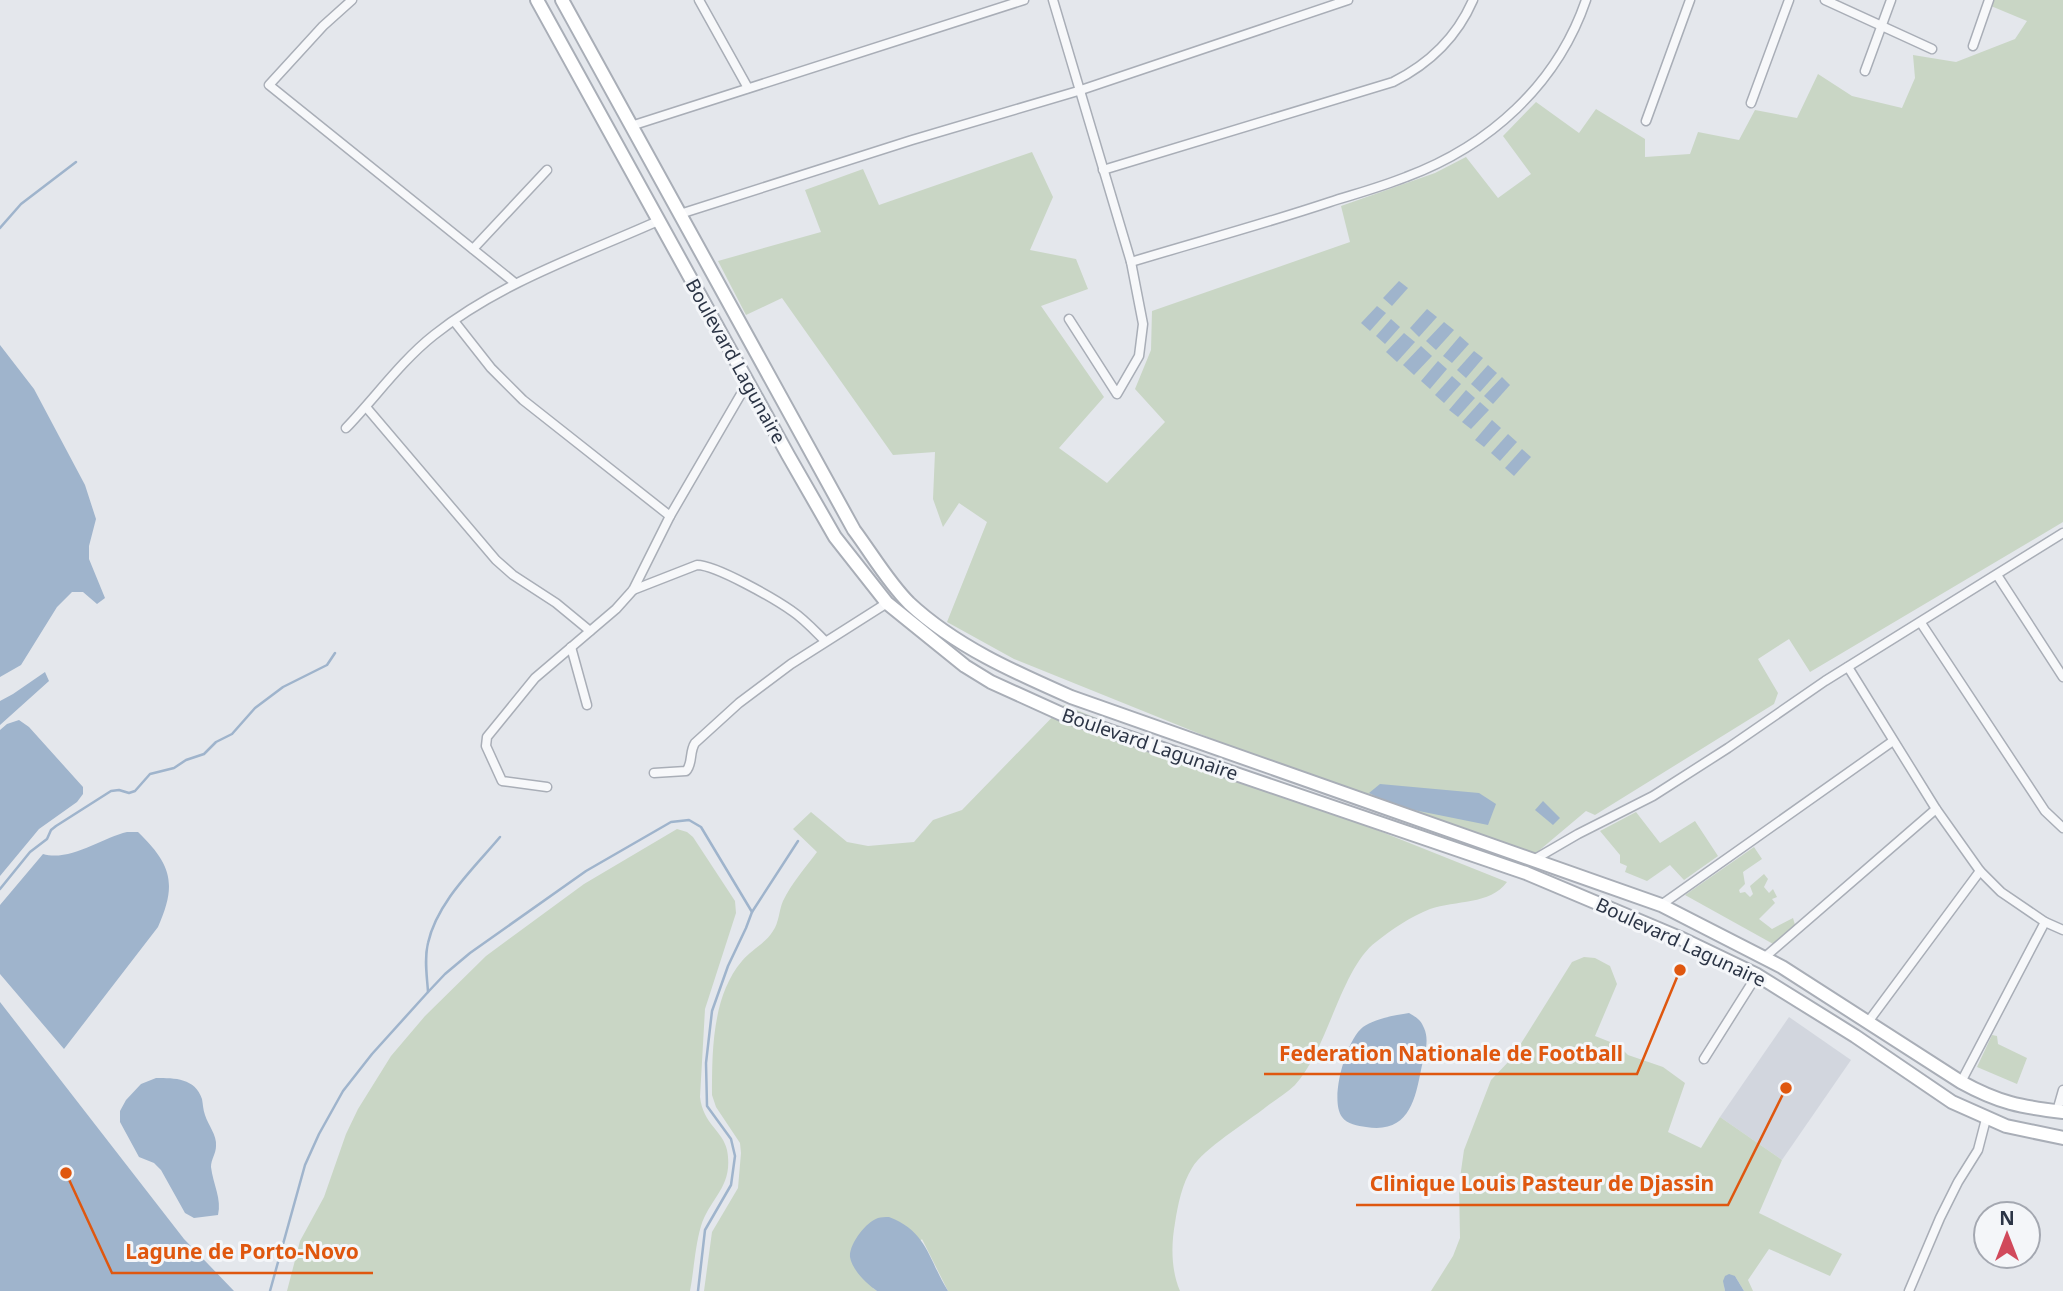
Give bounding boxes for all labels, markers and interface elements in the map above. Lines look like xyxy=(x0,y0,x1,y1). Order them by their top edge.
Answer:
street label: Boulevard Lagunaire xyxy=(680,274,792,448)
street label: Boulevard Lagunaire xyxy=(1058,702,1242,786)
street label: Boulevard Lagunaire xyxy=(1592,891,1770,993)
callout: Federation Nationale de Football xyxy=(1264,1032,1637,1074)
text: Federation Nationale de Football xyxy=(1279,1039,1623,1067)
callout: Clinique Louis Pasteur de Djassin xyxy=(1356,1163,1728,1205)
text: Clinique Louis Pasteur de Djassin xyxy=(1370,1169,1714,1197)
north arrow xyxy=(1972,1200,2042,1270)
text: N xyxy=(1999,1205,2015,1231)
callout: Lagune de Porto-Novo xyxy=(112,1231,373,1273)
text: Lagune de Porto-Novo xyxy=(125,1237,359,1265)

